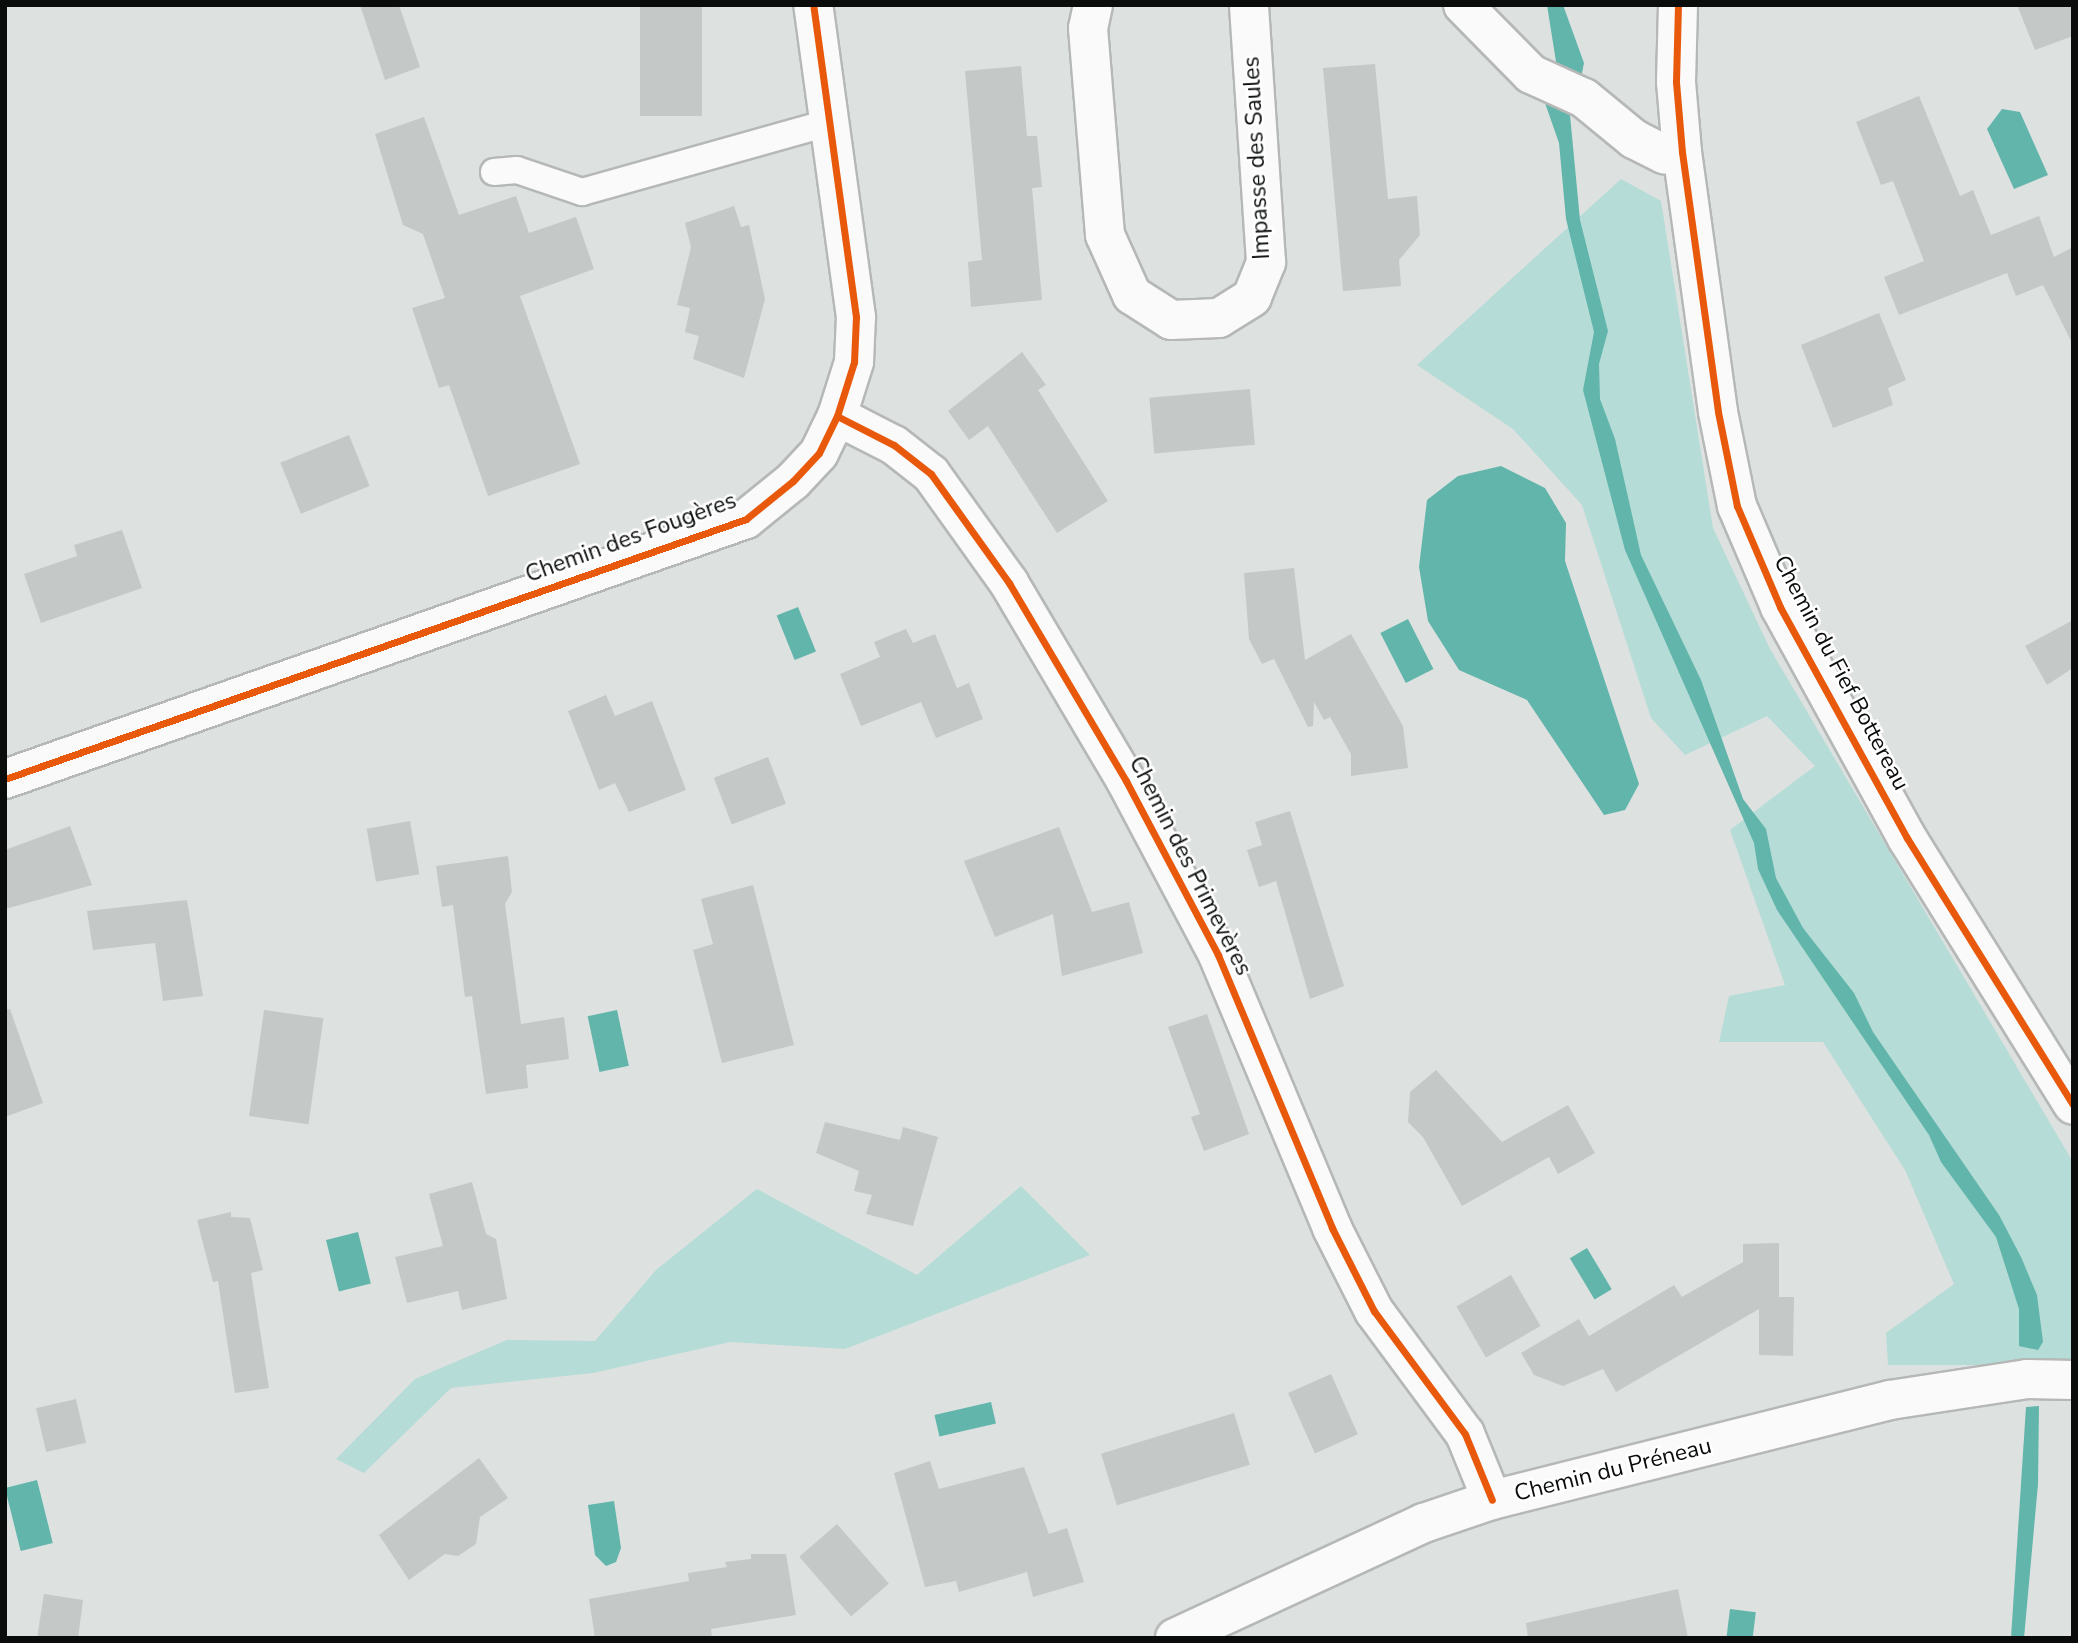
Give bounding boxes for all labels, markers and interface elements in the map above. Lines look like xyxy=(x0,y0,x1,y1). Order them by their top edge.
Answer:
street label: Impasse des Saules xyxy=(1238,56,1276,260)
street label: Chemin des Fougères xyxy=(522,487,740,589)
street label: Chemin du Fief Bottereau xyxy=(1767,551,1915,795)
street label: Chemin des Primevères xyxy=(1123,752,1257,980)
street label: Chemin du Préneau xyxy=(1512,1432,1714,1508)

